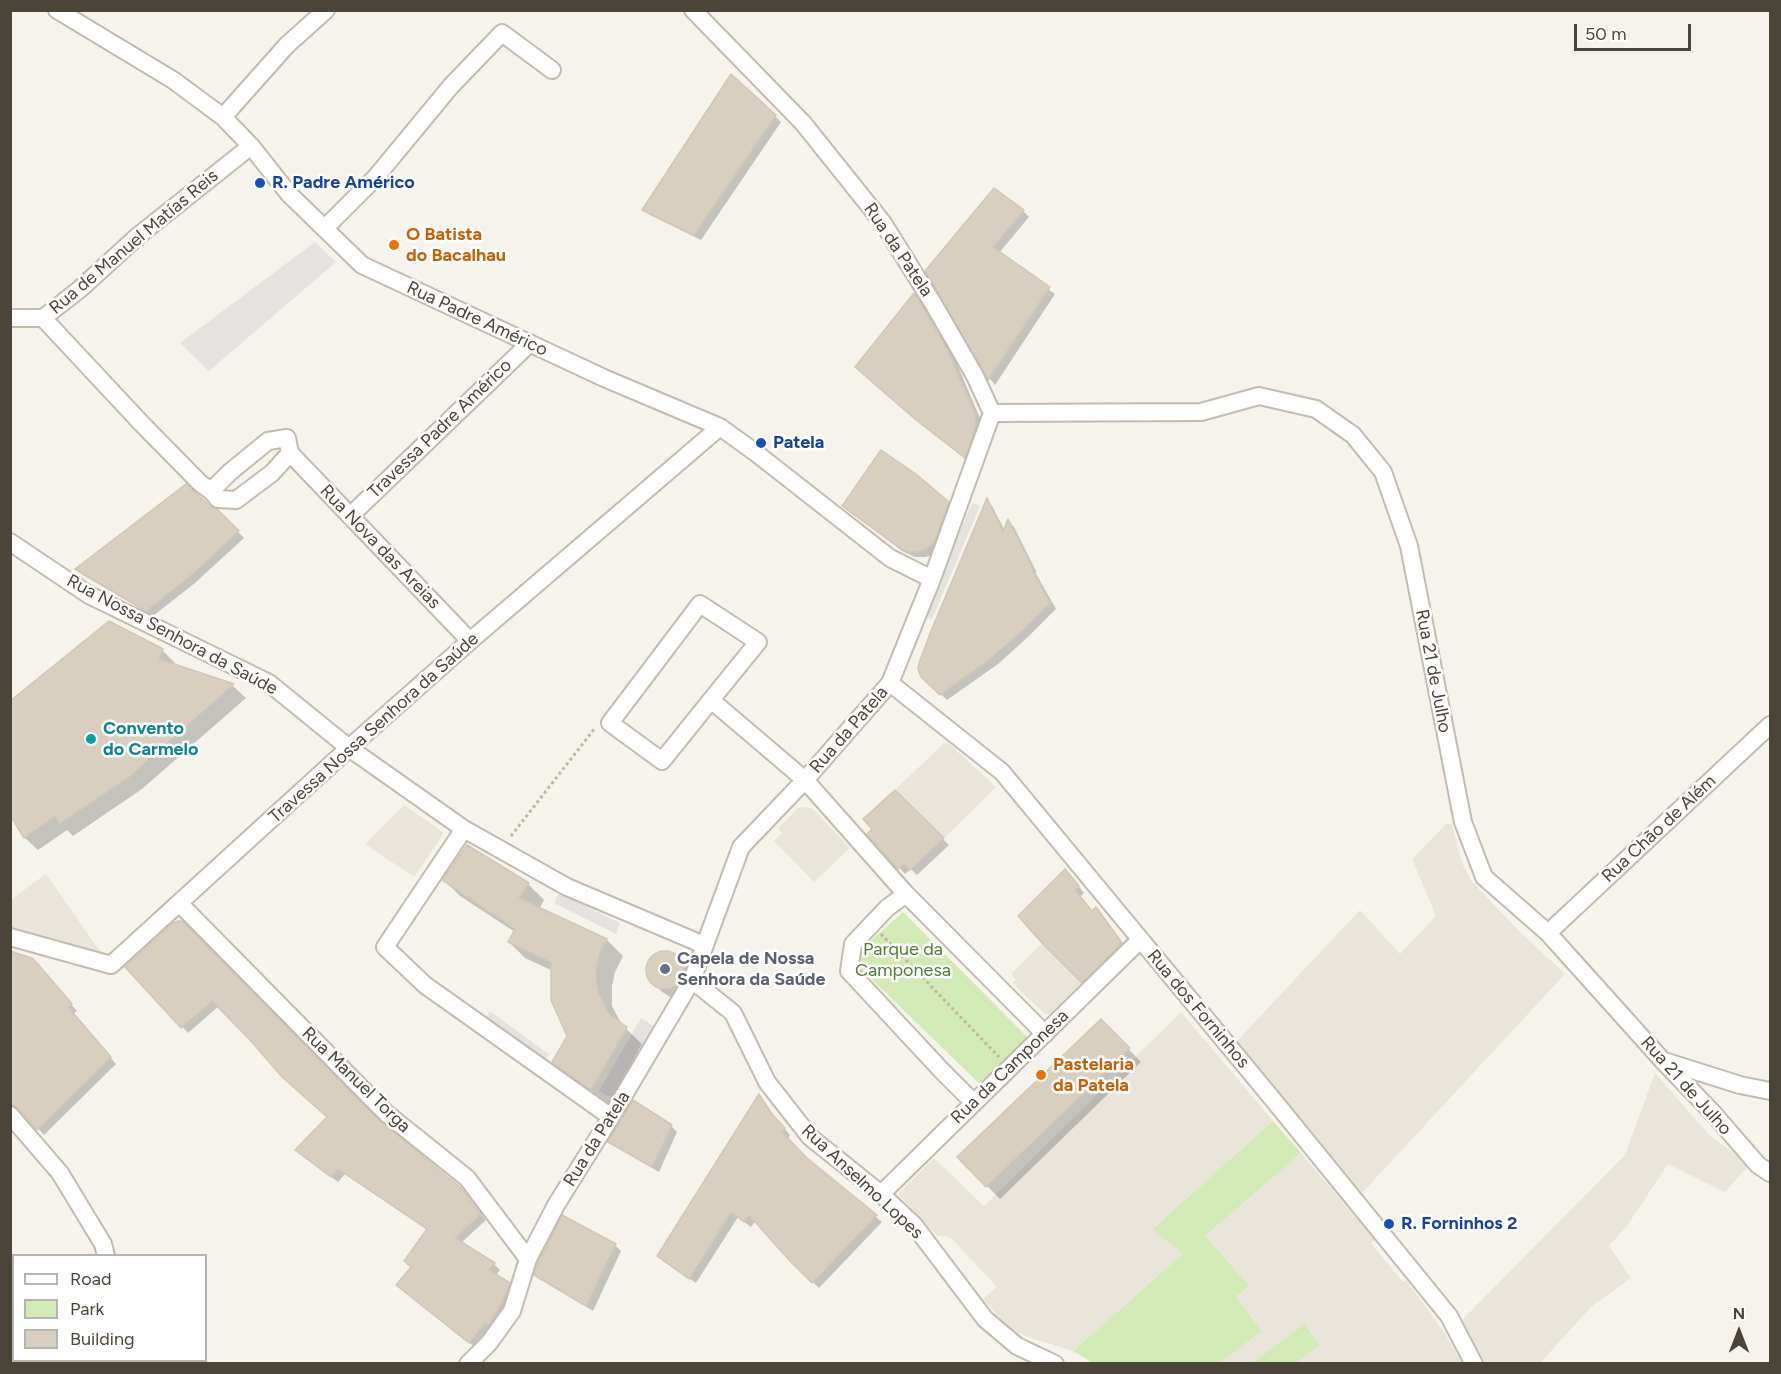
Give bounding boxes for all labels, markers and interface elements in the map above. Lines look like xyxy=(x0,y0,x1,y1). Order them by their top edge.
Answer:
scale bar xyxy=(1577,12,1694,50)
text: 50 m xyxy=(1585,23,1627,45)
street label: Rua de Manuel Matías Reis xyxy=(45,165,223,319)
place label: R. Padre Américo xyxy=(272,172,415,194)
marker: R. Padre Américo xyxy=(253,176,267,190)
street label: Rua da Patela xyxy=(859,199,937,301)
place label: O Batista do Bacalhau xyxy=(406,224,506,266)
marker: O Batista do Bacalhau xyxy=(387,238,401,252)
street label: Rua Padre Américo xyxy=(403,277,551,361)
street label: Travessa Padre Américo xyxy=(364,355,516,503)
place label: Patela xyxy=(773,432,824,454)
marker: Patela xyxy=(754,436,768,450)
street label: Rua Nova das Areias xyxy=(315,480,445,614)
street label: Rua Nossa Senhora da Saúde xyxy=(63,570,281,700)
street label: Rua 21 de Julho xyxy=(1410,607,1456,735)
street label: Travessa Nossa Senhora da Saúde xyxy=(265,628,483,828)
street label: Rua da Patela xyxy=(805,682,893,778)
place label: Convento do Carmelo xyxy=(103,718,198,760)
marker: Convento do Carmelo xyxy=(84,732,98,746)
street label: Rua Chão de Além xyxy=(1597,771,1721,887)
park label: Parque da Camponesa xyxy=(855,939,951,982)
street label: Rua dos Forninhos xyxy=(1142,945,1254,1073)
place label: Capela de Nossa Senhora da Saúde xyxy=(677,948,826,990)
marker: Capela de Nossa Senhora da Saúde xyxy=(658,962,672,976)
street label: Rua da Camponesa xyxy=(947,1005,1073,1129)
street label: Rua Manuel Torga xyxy=(297,1023,415,1137)
street label: Rua 21 de Julho xyxy=(1636,1032,1736,1140)
place label: Pastelaria da Patela xyxy=(1053,1054,1134,1096)
marker: Pastelaria da Patela xyxy=(1034,1068,1048,1082)
street label: Rua da Patela xyxy=(559,1087,635,1191)
street label: Rua Anselmo Lopes xyxy=(797,1120,927,1244)
place label: R. Forninhos 2 xyxy=(1401,1213,1517,1235)
marker: R. Forninhos 2 xyxy=(1382,1217,1396,1231)
legend xyxy=(12,1254,207,1362)
text: Road xyxy=(70,1268,111,1290)
text: Park xyxy=(70,1298,104,1320)
north arrow xyxy=(1709,1302,1769,1362)
text: N xyxy=(1733,1304,1745,1323)
text: Building xyxy=(70,1328,135,1350)

